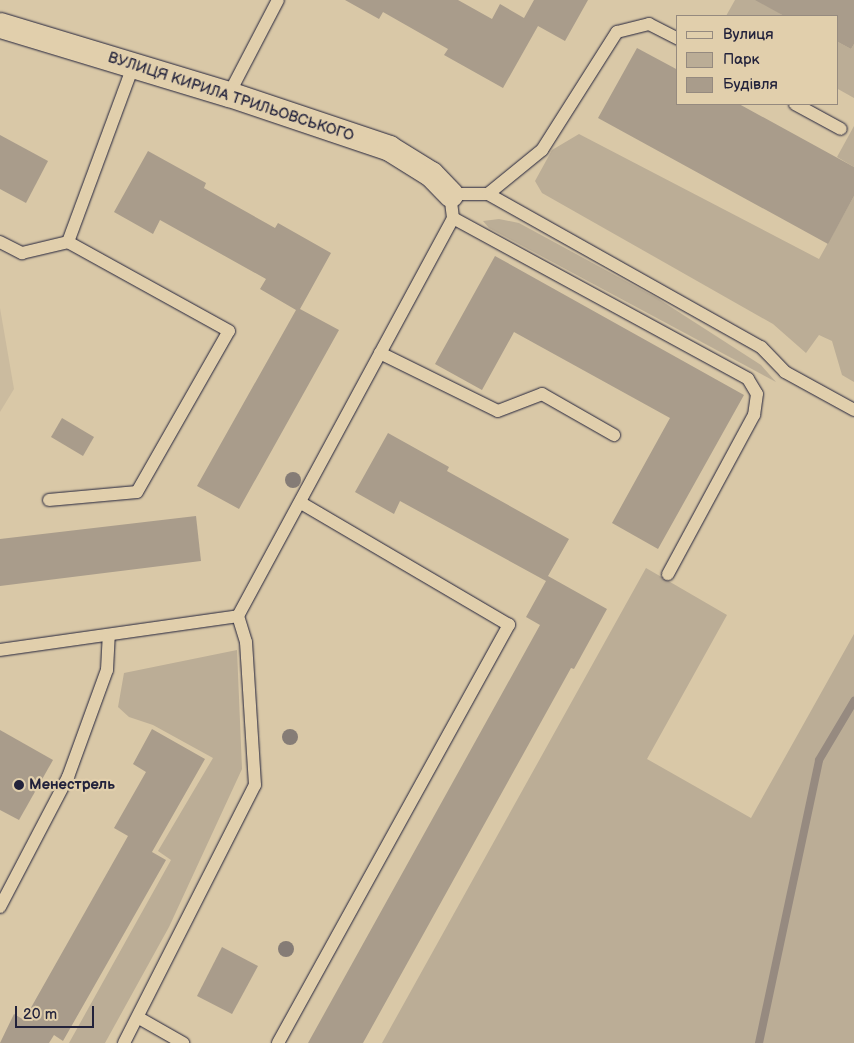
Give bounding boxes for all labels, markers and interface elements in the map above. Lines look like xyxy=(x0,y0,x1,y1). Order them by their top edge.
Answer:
legend xyxy=(676,15,839,105)
text: Вулиця xyxy=(723,25,774,44)
street label: ВУЛИЦЯ КИРИЛА ТРИЛЬОВСЬКОГО xyxy=(106,49,356,145)
text: Парк xyxy=(723,50,760,69)
text: Будівля xyxy=(723,75,778,94)
place label: Менестрель xyxy=(29,776,115,794)
marker: Менестрель xyxy=(13,779,25,791)
scale bar xyxy=(18,996,96,1028)
text: 20 m xyxy=(23,1005,57,1024)

